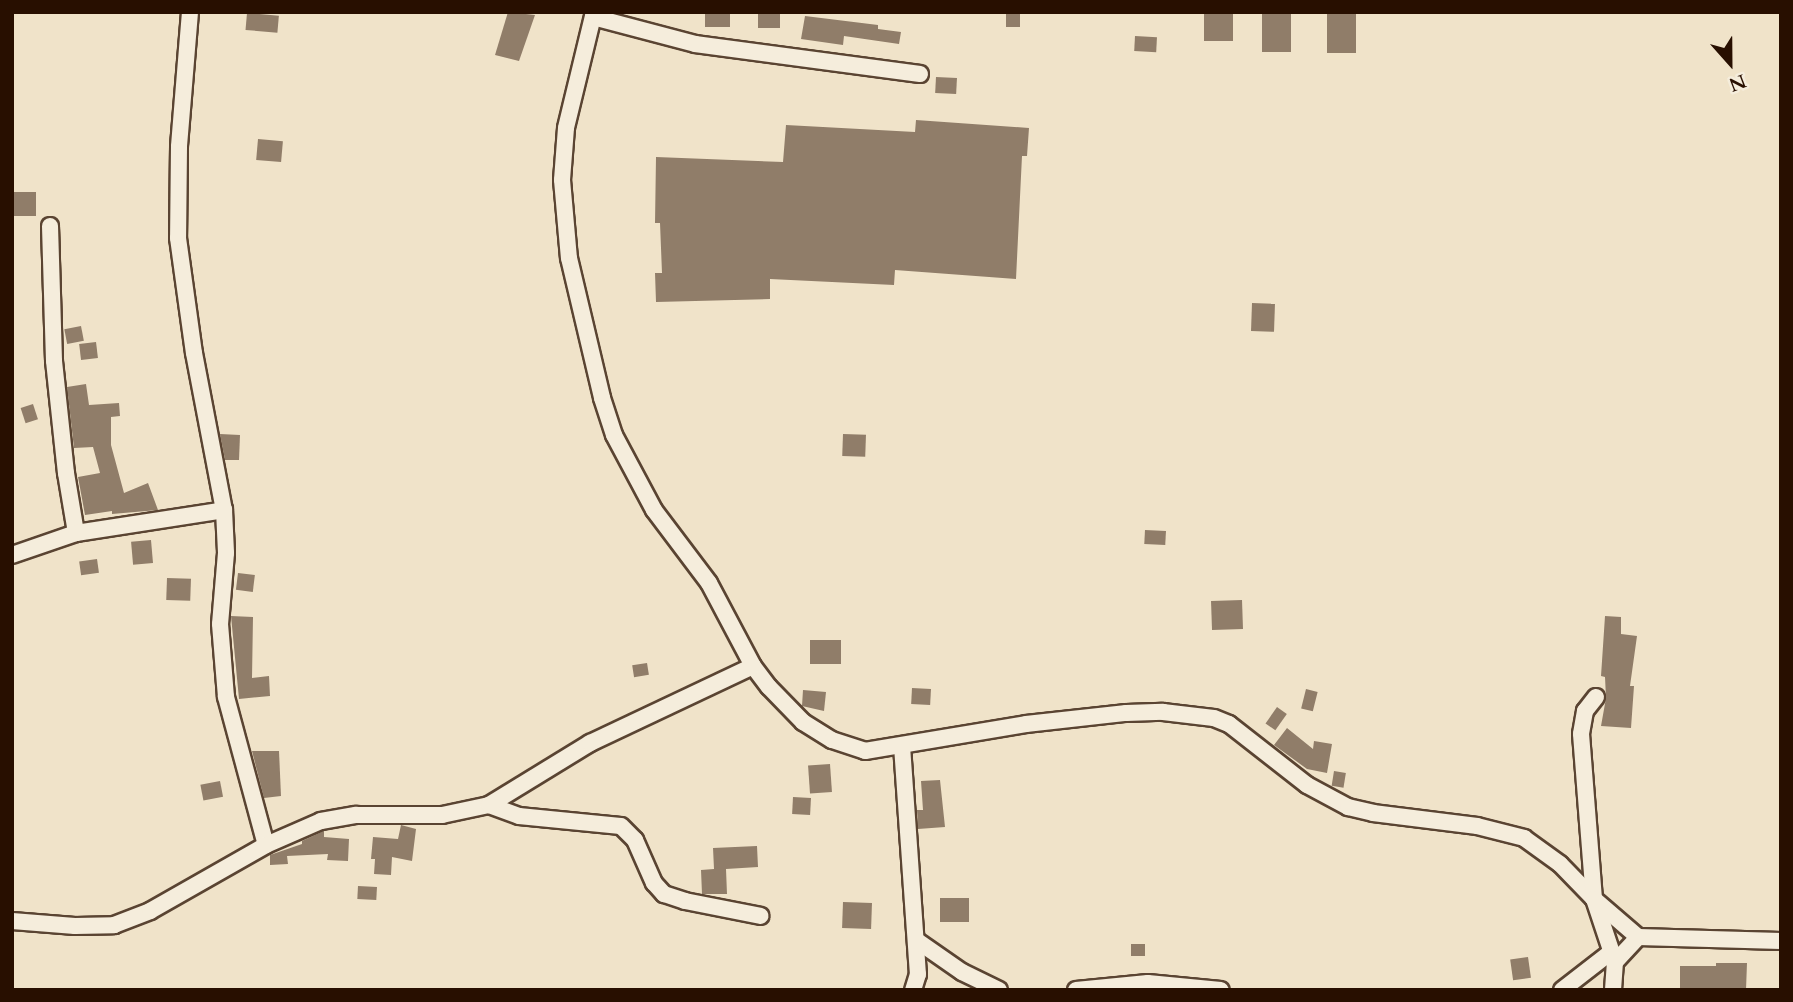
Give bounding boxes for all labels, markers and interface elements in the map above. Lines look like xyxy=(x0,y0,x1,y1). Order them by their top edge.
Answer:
north arrow xyxy=(1695,28,1765,98)
text: N xyxy=(1725,68,1750,98)

